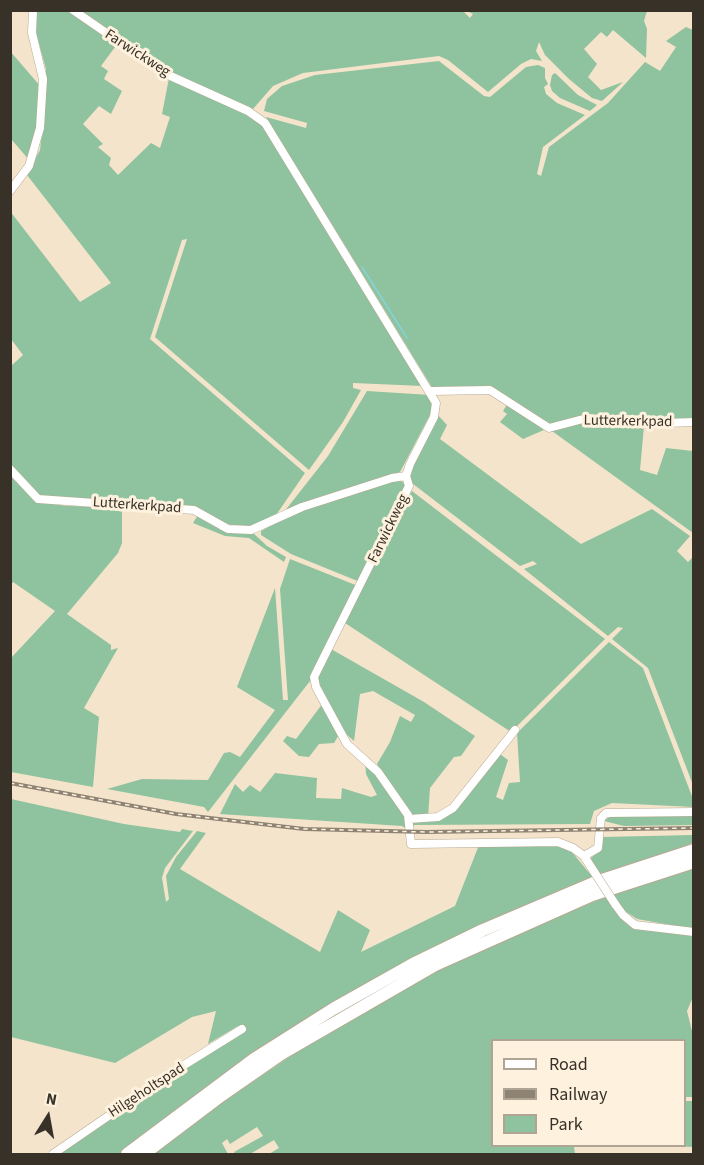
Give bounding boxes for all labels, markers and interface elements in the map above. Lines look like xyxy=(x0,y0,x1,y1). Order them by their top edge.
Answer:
street label: Farwickweg xyxy=(101,26,173,82)
street label: Lutterkerkpad xyxy=(583,412,673,432)
street label: Farwickweg xyxy=(365,492,413,566)
street label: Lutterkerkpad xyxy=(92,494,182,518)
legend xyxy=(491,1039,686,1147)
text: Road xyxy=(549,1052,588,1077)
street label: Hilgeholtspad xyxy=(105,1060,189,1122)
text: Railway xyxy=(549,1082,608,1107)
north arrow xyxy=(18,1087,78,1147)
text: N xyxy=(44,1088,59,1111)
text: Park xyxy=(549,1112,583,1137)

